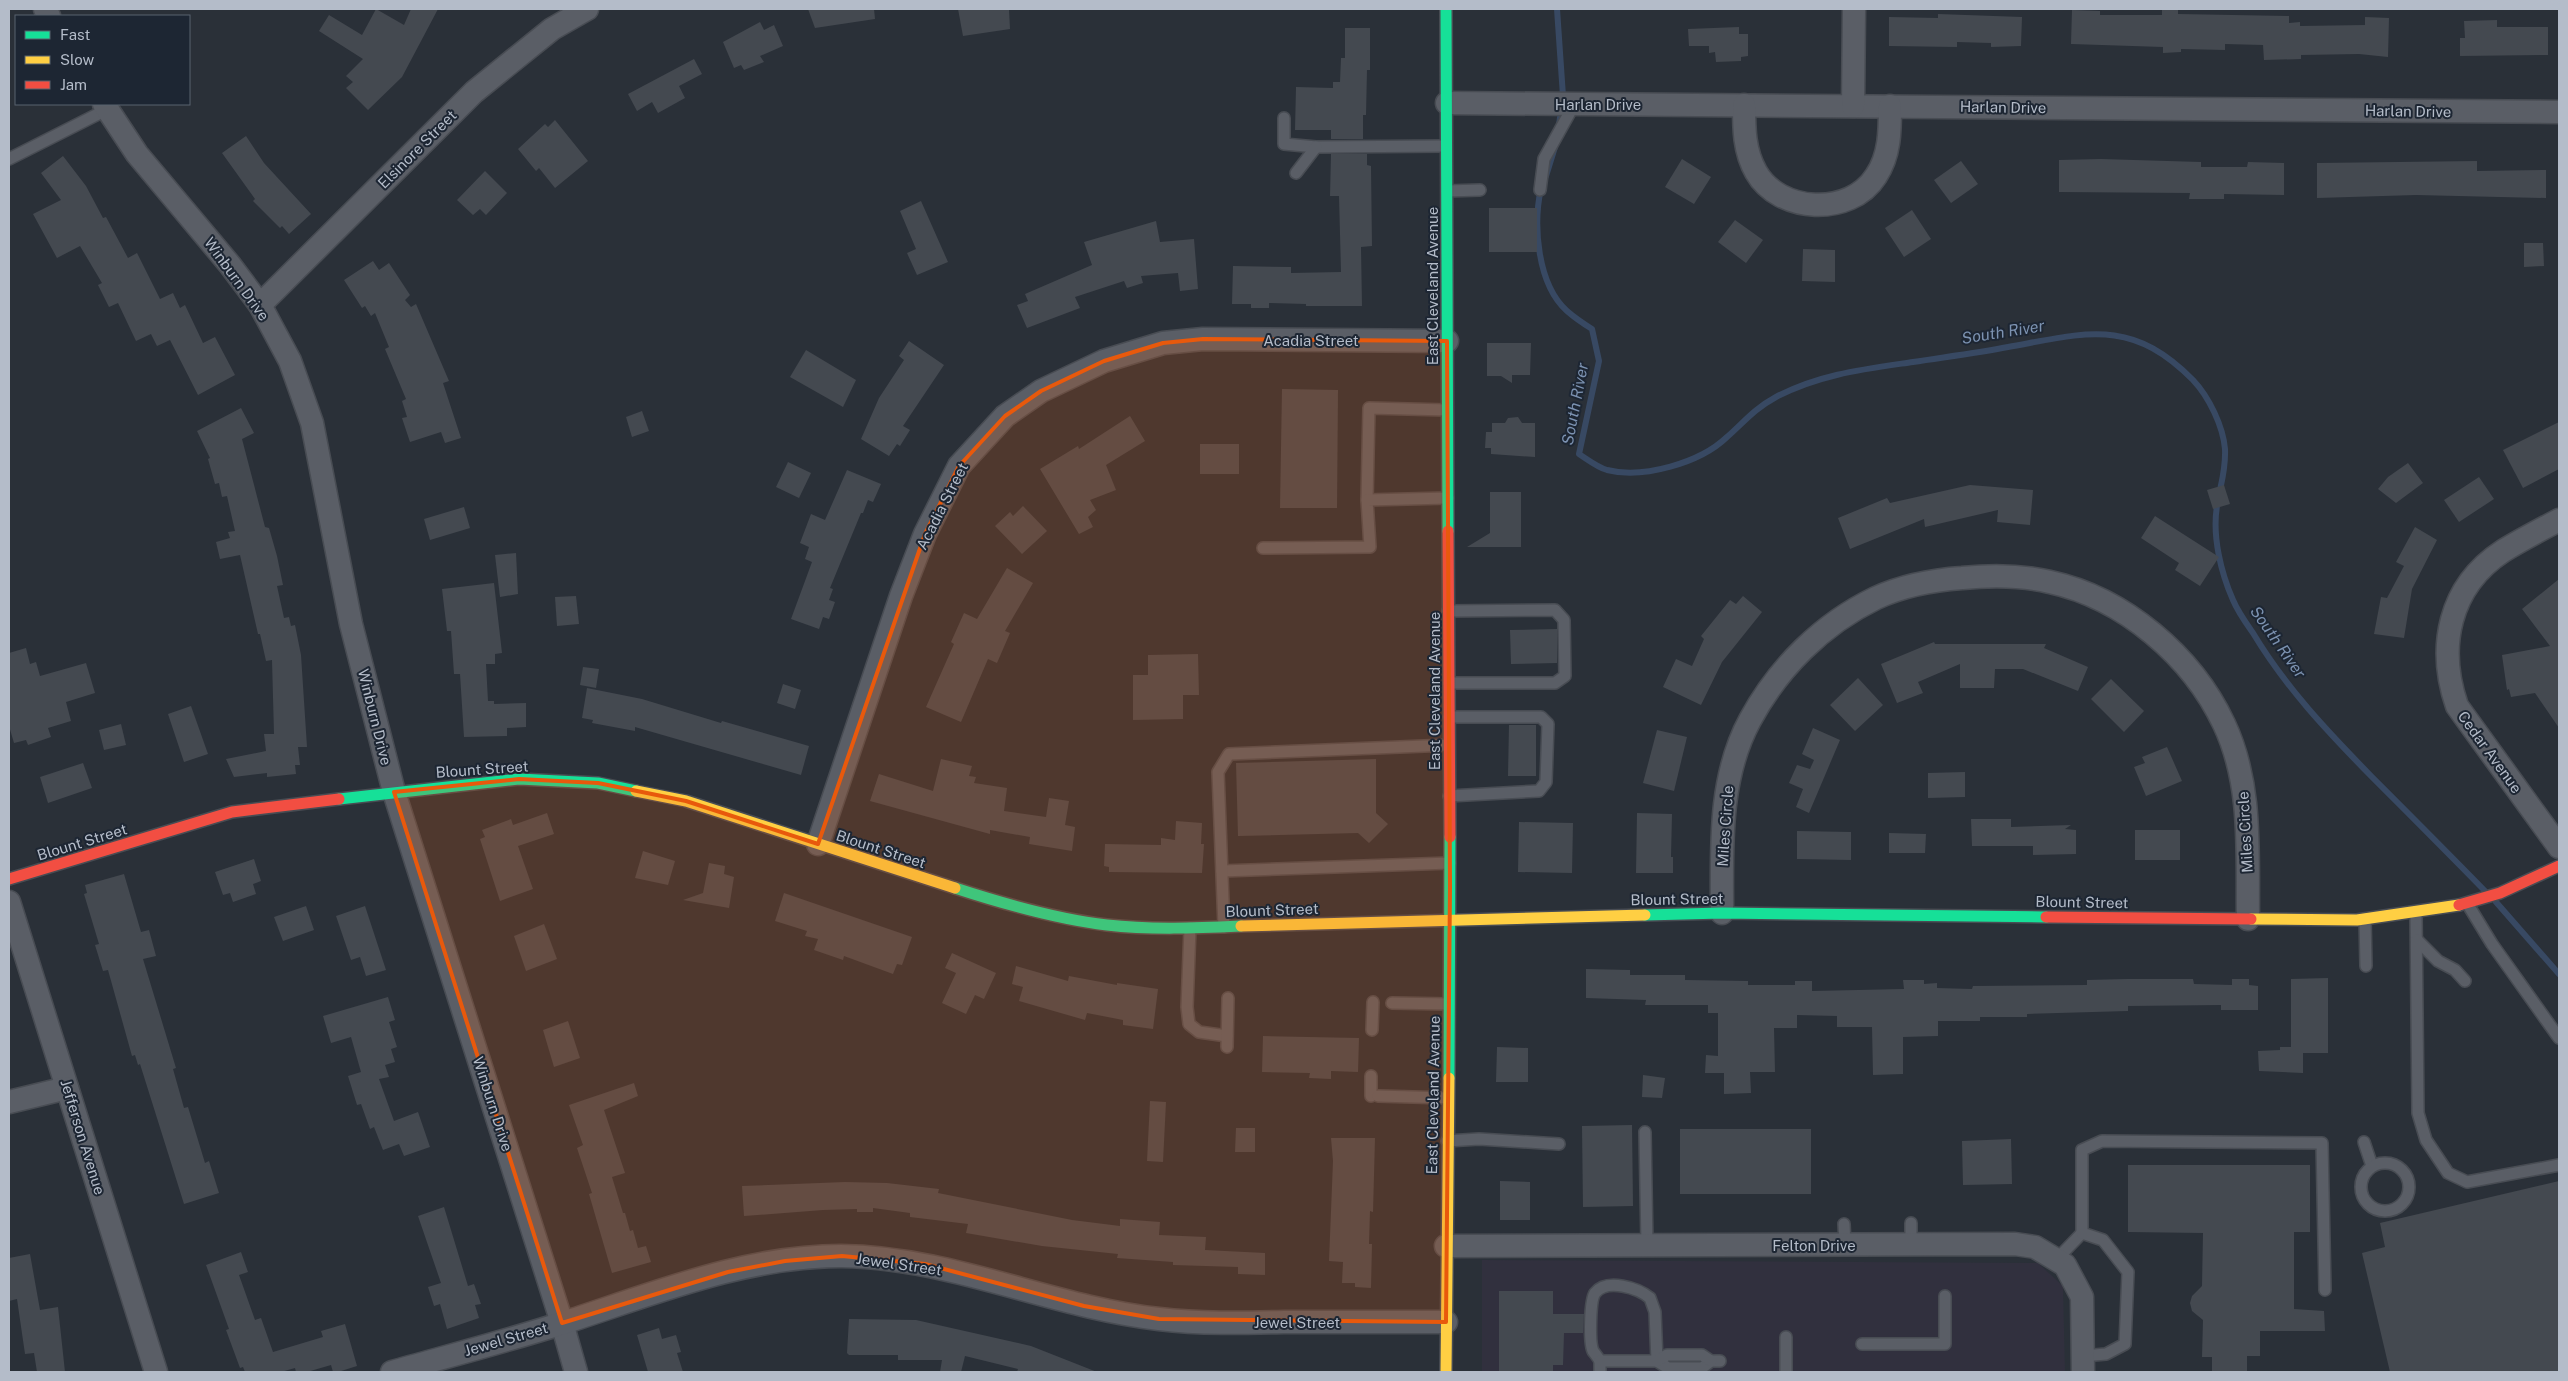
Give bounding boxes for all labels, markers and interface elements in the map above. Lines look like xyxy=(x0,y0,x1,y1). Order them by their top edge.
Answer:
legend xyxy=(15,15,190,105)
text: Fast xyxy=(60,26,90,43)
text: Slow xyxy=(60,51,95,68)
text: Jam xyxy=(60,76,87,93)
street label: Harlan Drive xyxy=(1555,96,1641,113)
street label: Harlan Drive xyxy=(1960,98,2046,116)
street label: Harlan Drive xyxy=(2365,102,2451,120)
street label: Elsinore Street xyxy=(374,106,460,192)
street label: East Cleveland Avenue xyxy=(1424,207,1441,365)
street label: Winburn Drive xyxy=(201,234,273,324)
water label: South River xyxy=(1960,316,2047,348)
street label: Acadia Street xyxy=(1263,332,1359,349)
water label: South River xyxy=(1558,360,1592,447)
street label: Acadia Street xyxy=(913,460,971,552)
water label: South River xyxy=(2246,602,2310,682)
street label: East Cleveland Avenue xyxy=(1426,612,1443,770)
street label: Winburn Drive xyxy=(355,667,395,767)
street label: Cedar Avenue xyxy=(2455,708,2525,796)
street label: Blount Street xyxy=(435,757,529,781)
street label: Miles Circle xyxy=(1714,785,1736,867)
street label: Miles Circle xyxy=(2234,791,2256,873)
street label: Blount Street xyxy=(35,820,129,864)
street label: Blount Street xyxy=(834,827,928,872)
street label: Blount Street xyxy=(1630,890,1724,908)
street label: Blount Street xyxy=(2035,893,2129,911)
street label: Blount Street xyxy=(1225,900,1319,920)
street label: East Cleveland Avenue xyxy=(1423,1016,1443,1174)
street label: Winburn Drive xyxy=(470,1055,516,1153)
street label: Jefferson Avenue xyxy=(57,1077,109,1197)
street label: Felton Drive xyxy=(1772,1237,1856,1254)
street label: Jewel Street xyxy=(855,1250,943,1278)
street label: Jewel Street xyxy=(1254,1314,1340,1331)
street label: Jewel Street xyxy=(462,1319,550,1359)

